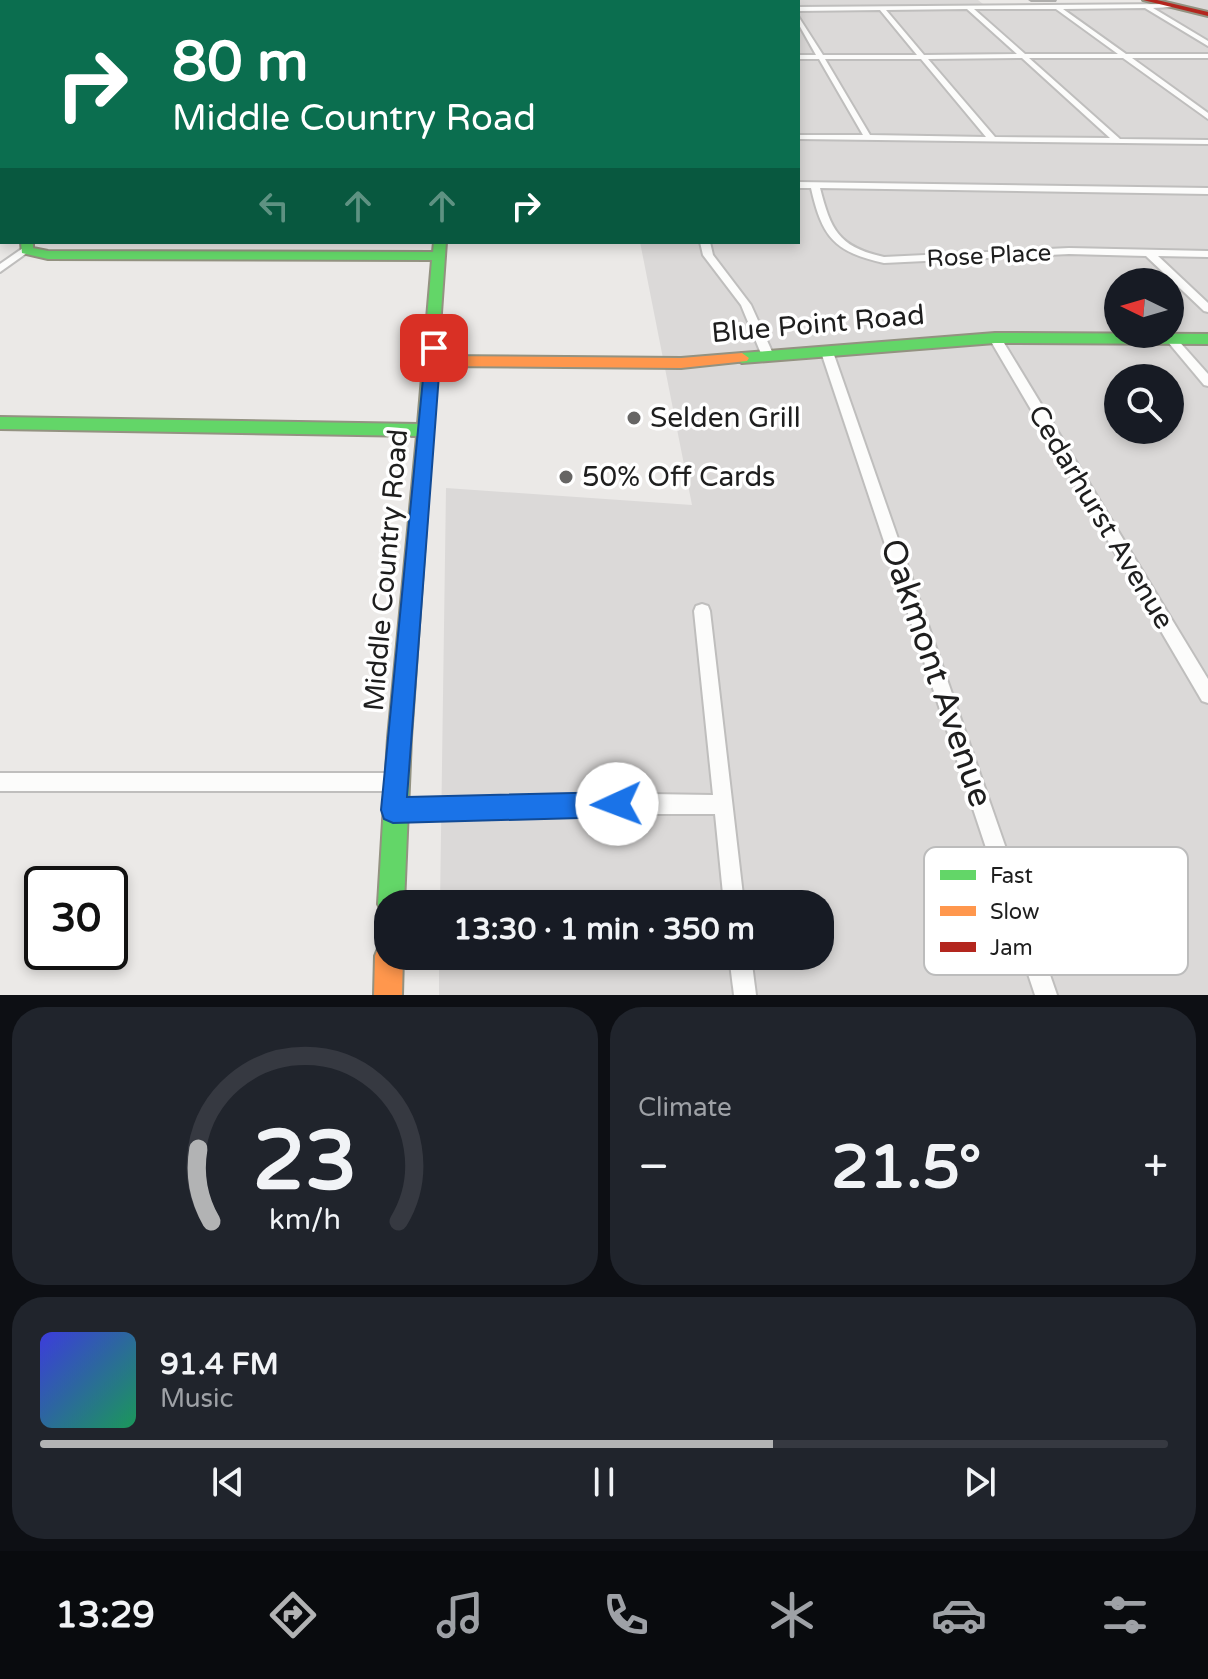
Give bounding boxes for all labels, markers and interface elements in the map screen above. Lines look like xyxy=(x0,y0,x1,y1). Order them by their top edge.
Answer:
text: 80 m xyxy=(172,29,308,96)
icon: right xyxy=(40,32,144,136)
text: Middle Country Road xyxy=(172,97,536,140)
icon: left xyxy=(252,184,296,228)
icon: ahead xyxy=(336,184,380,228)
icon: ahead xyxy=(420,184,464,228)
icon: right xyxy=(504,184,548,228)
street label: Rose Place xyxy=(926,238,1052,274)
north arrow xyxy=(1104,268,1184,348)
map controls xyxy=(1104,268,1184,444)
street label: Blue Point Road xyxy=(710,298,926,350)
pin xyxy=(400,314,468,382)
icon: arrive xyxy=(412,326,456,370)
button: search xyxy=(1104,364,1184,444)
street label: Cedarhurst Avenue xyxy=(1021,399,1181,635)
place label: Selden Grill xyxy=(650,401,801,435)
marker: Selden Grill xyxy=(625,409,643,427)
street label: Middle Country Road xyxy=(357,428,415,712)
place label: 50% Off Cards xyxy=(582,460,776,494)
marker: 50% Off Cards xyxy=(557,468,575,486)
street label: Oakmont Avenue xyxy=(871,534,1001,812)
position arrow xyxy=(575,762,659,846)
legend xyxy=(924,847,1188,975)
text: Fast xyxy=(990,863,1033,889)
speed limit sign: 30 xyxy=(24,866,128,970)
text: Slow xyxy=(990,899,1040,925)
text: 13:30 · 1 min · 350 m xyxy=(453,911,755,948)
text: Jam xyxy=(990,935,1033,961)
text: Climate xyxy=(638,1092,732,1123)
text: 23 xyxy=(253,1112,357,1212)
text: 21.5° xyxy=(831,1132,981,1204)
text: − xyxy=(638,1141,669,1194)
text: + xyxy=(1143,1141,1168,1194)
text: km/h xyxy=(269,1203,341,1237)
text: 91.4 FM xyxy=(160,1346,279,1383)
text: Music xyxy=(160,1383,233,1414)
icon: previous xyxy=(206,1460,250,1504)
icon: pause xyxy=(582,1460,626,1504)
icon: next xyxy=(958,1460,1002,1504)
icon: directions xyxy=(265,1587,321,1643)
icon: music xyxy=(432,1587,488,1643)
icon: phone xyxy=(598,1587,654,1643)
icon: climate xyxy=(764,1587,820,1643)
icon: car xyxy=(931,1587,987,1643)
icon: filters xyxy=(1097,1587,1153,1643)
text: 13:29 xyxy=(55,1594,155,1637)

